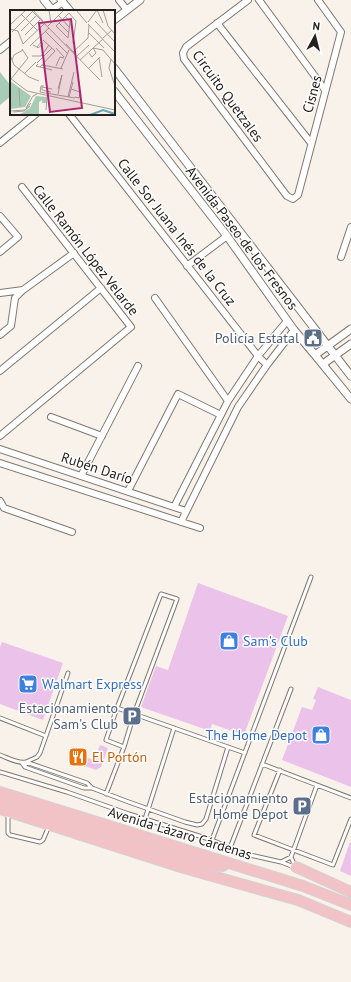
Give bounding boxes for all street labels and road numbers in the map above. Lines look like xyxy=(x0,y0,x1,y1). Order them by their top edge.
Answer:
street label: Circuito Quetzales xyxy=(189,47,267,146)
street label: Cisnes xyxy=(298,73,326,115)
street label: Calle Sor Juana Inés de la Cruz xyxy=(114,155,240,309)
street label: Avenida Paseo de los Fresnos xyxy=(182,163,302,313)
street label: Calle Ramón López Velarde xyxy=(29,181,143,319)
street label: Rubén Darío xyxy=(59,448,135,488)
street label: Avenida Lázaro Cárdenas xyxy=(106,803,254,863)

